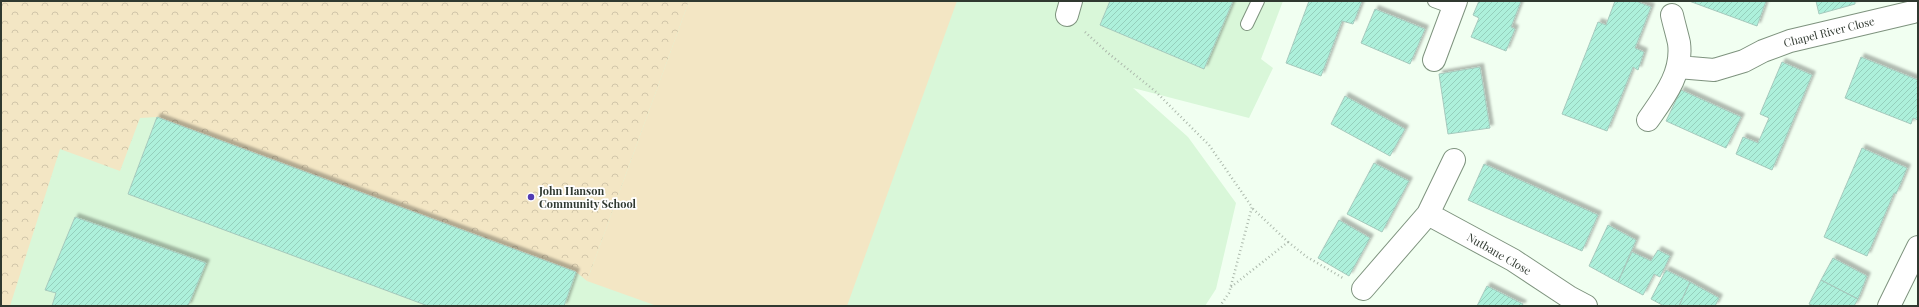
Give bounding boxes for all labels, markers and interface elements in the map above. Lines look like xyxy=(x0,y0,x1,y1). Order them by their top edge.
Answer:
street label: Chapel River Close xyxy=(1782,13,1876,50)
place label: John Hanson Community School xyxy=(538,183,636,211)
marker: John Hanson Community School xyxy=(526,192,536,202)
street label: Nutbane Close xyxy=(1465,229,1534,278)

